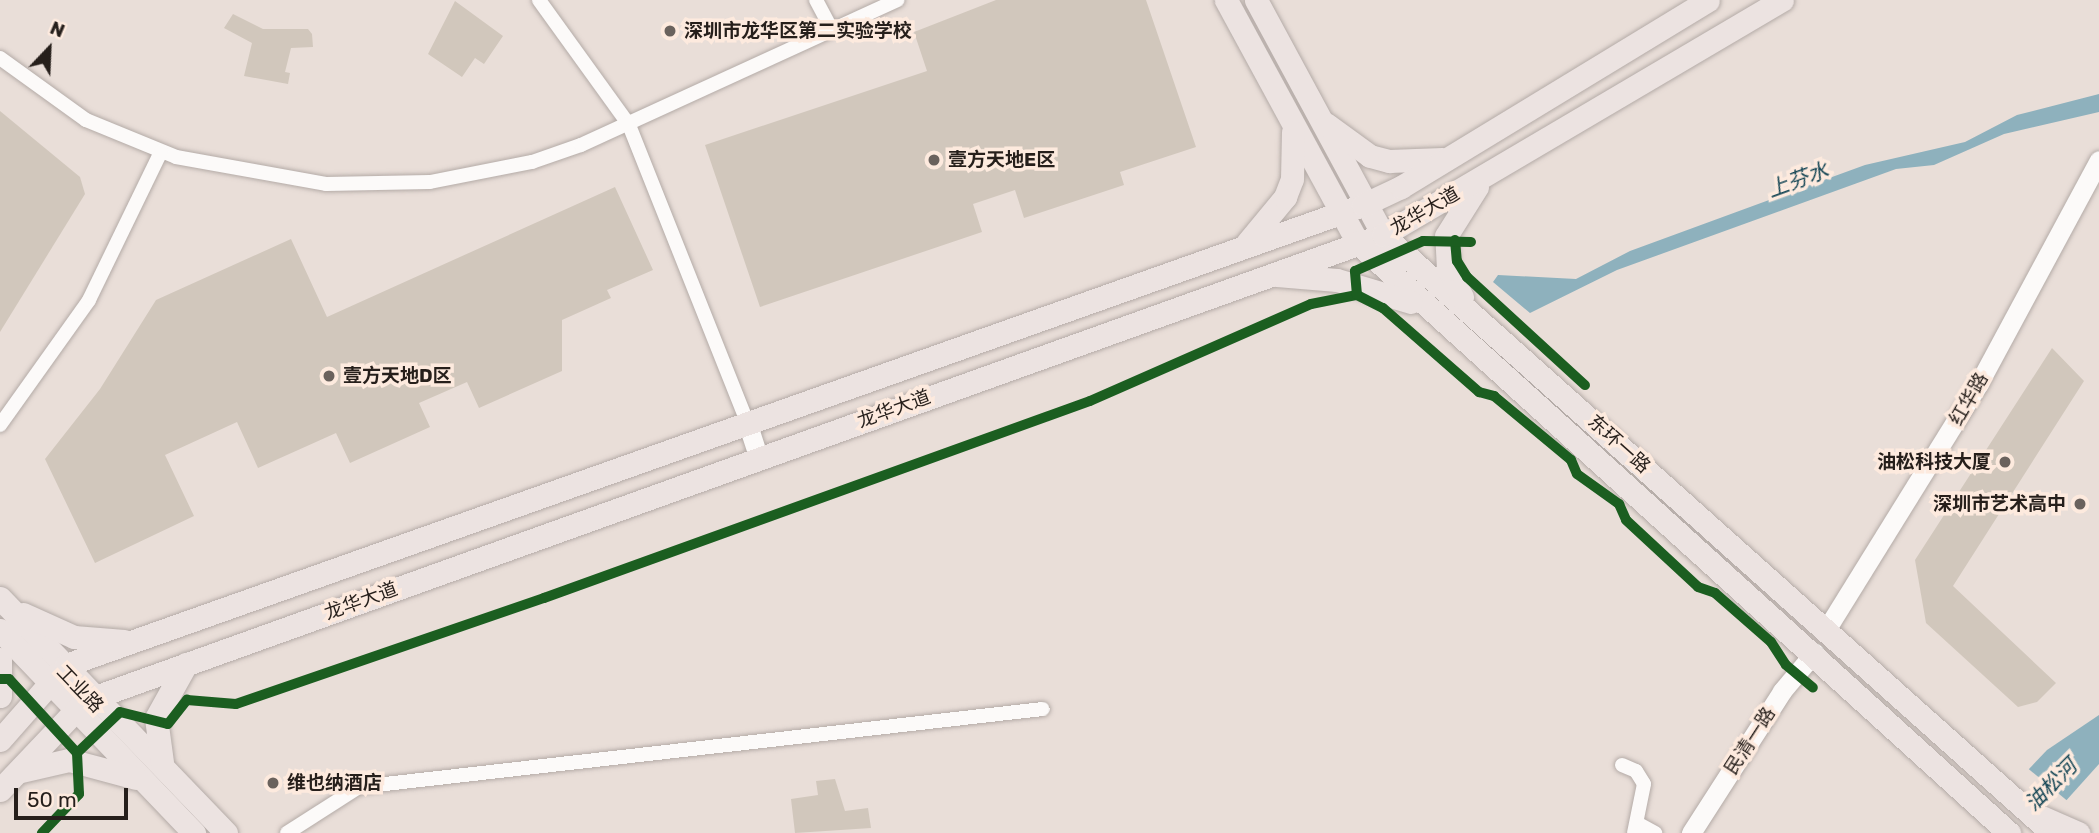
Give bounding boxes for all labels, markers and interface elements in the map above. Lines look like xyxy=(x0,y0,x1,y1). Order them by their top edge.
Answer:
north arrow xyxy=(14,14,84,84)
text: N xyxy=(47,16,68,42)
place label: 深圳市龙华区第二实验学校 xyxy=(684,20,912,42)
marker: 深圳市龙华区第二实验学校 xyxy=(662,23,678,39)
place label: 壹方天地E区 xyxy=(948,149,1055,171)
marker: 壹方天地E区 xyxy=(926,152,942,168)
water label: 上芬水 xyxy=(1764,157,1832,203)
street label: 龙华大道 xyxy=(1386,182,1464,240)
place label: 壹方天地D区 xyxy=(343,365,452,387)
marker: 壹方天地D区 xyxy=(321,368,337,384)
street label: 红华路 xyxy=(1945,369,1993,429)
street label: 龙华大道 xyxy=(854,385,934,433)
street label: 东环一路 xyxy=(1583,410,1655,478)
place label: 油松科技大厦 xyxy=(1877,451,1991,473)
marker: 油松科技大厦 xyxy=(1997,454,2013,470)
place label: 深圳市艺术高中 xyxy=(1933,493,2066,515)
marker: 深圳市艺术高中 xyxy=(2072,496,2088,512)
street label: 龙华大道 xyxy=(321,577,401,625)
street label: 工业路 xyxy=(52,661,108,717)
street label: 民清一路 xyxy=(1720,703,1780,779)
water label: 油松河 xyxy=(2020,754,2082,816)
place label: 维也纳酒店 xyxy=(287,772,382,794)
scale bar xyxy=(18,774,131,818)
marker: 维也纳酒店 xyxy=(265,775,281,791)
text: 50 m xyxy=(27,787,77,812)

